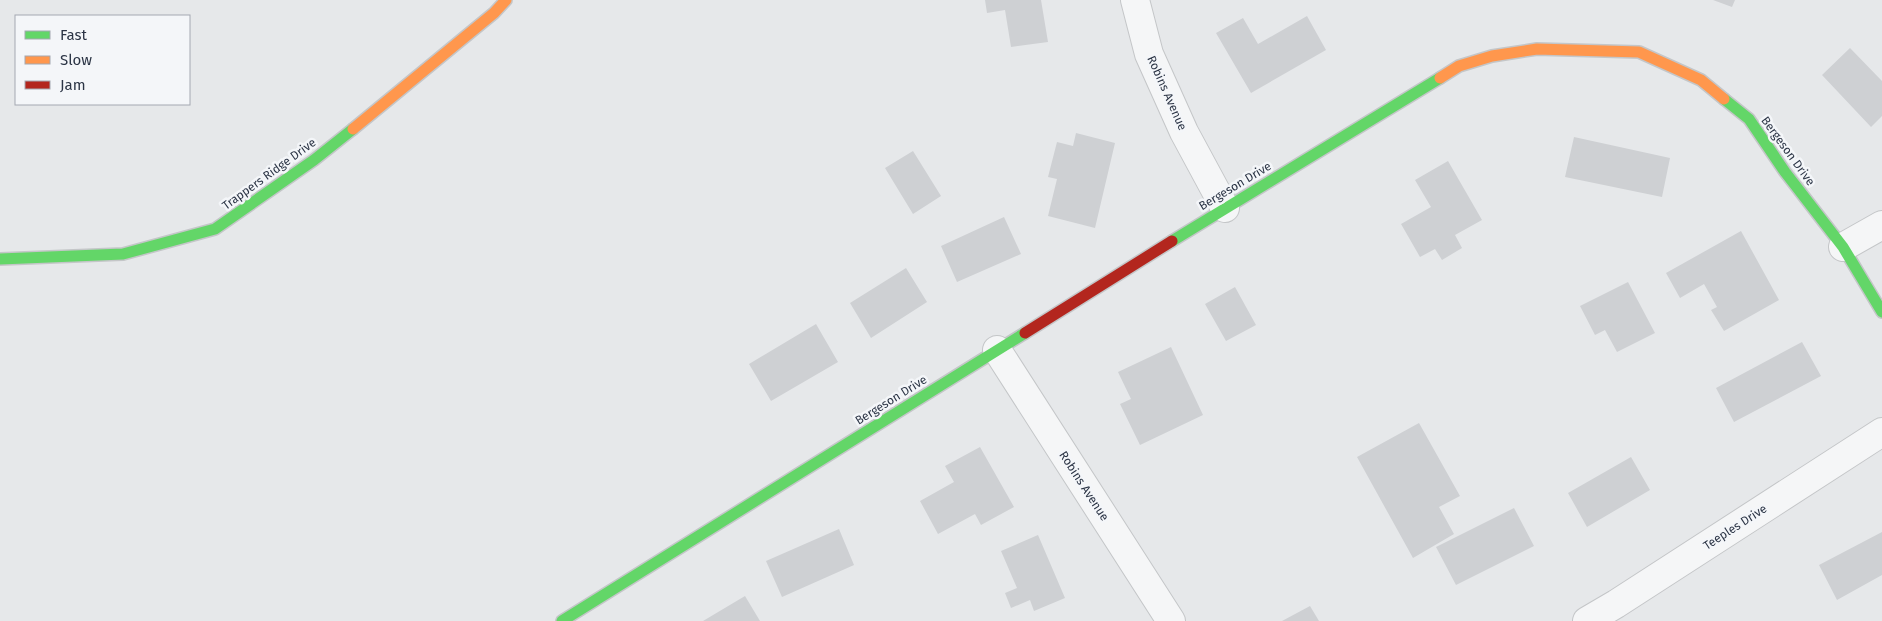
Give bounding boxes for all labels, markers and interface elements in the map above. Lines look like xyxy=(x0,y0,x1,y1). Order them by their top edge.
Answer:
legend xyxy=(15,15,190,105)
text: Fast xyxy=(60,26,87,44)
text: Slow xyxy=(60,51,92,69)
street label: Robins Avenue xyxy=(1144,53,1190,133)
text: Jam xyxy=(60,76,86,94)
street label: Bergeson Drive xyxy=(1758,114,1818,188)
street label: Trappers Ridge Drive xyxy=(219,135,319,213)
street label: Bergeson Drive xyxy=(1196,159,1274,213)
street label: Bergeson Drive xyxy=(853,372,929,428)
street label: Robins Avenue xyxy=(1056,449,1112,523)
street label: Teeples Drive xyxy=(1701,501,1769,553)

